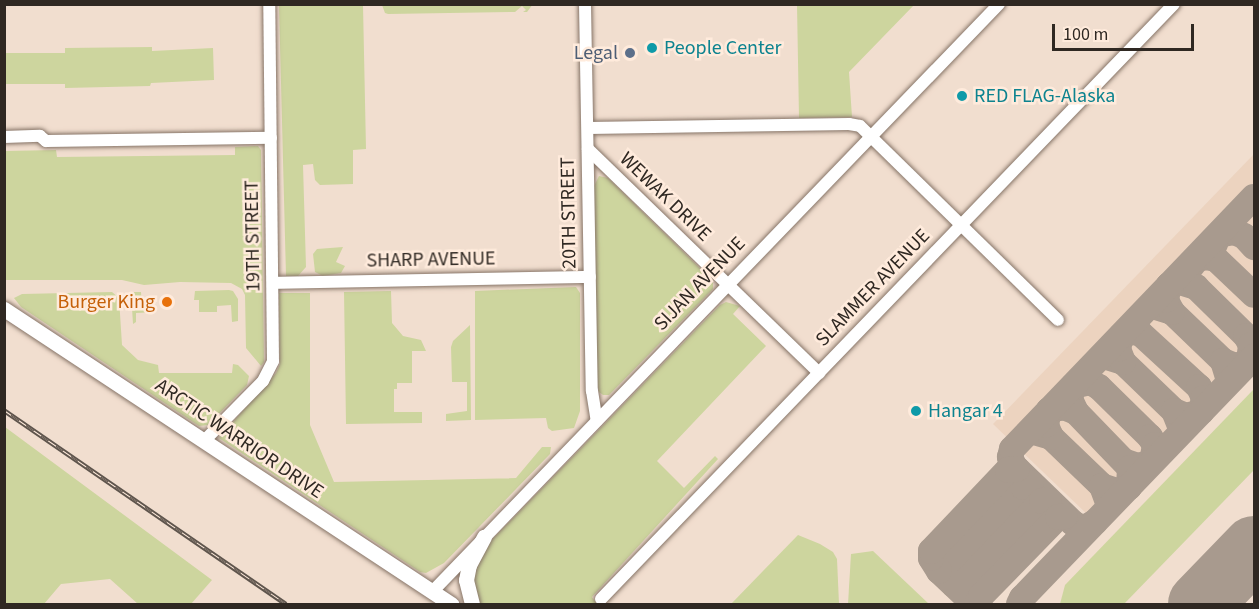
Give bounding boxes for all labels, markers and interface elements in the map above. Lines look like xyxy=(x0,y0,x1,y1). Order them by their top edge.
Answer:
scale bar xyxy=(1055,12,1198,50)
text: 100 m xyxy=(1063,22,1108,47)
place label: People Center xyxy=(664,36,781,60)
place label: Legal xyxy=(574,41,618,65)
marker: People Center xyxy=(645,41,659,55)
marker: Legal xyxy=(623,46,637,60)
place label: RED FLAG-Alaska xyxy=(974,84,1115,108)
marker: RED FLAG-Alaska xyxy=(955,89,969,103)
street label: WEWAK DRIVE xyxy=(614,147,716,247)
street label: 20TH STREET xyxy=(556,157,582,269)
street label: 19TH STREET xyxy=(240,180,266,292)
street label: SLAMMER AVENUE xyxy=(811,224,935,352)
street label: SIJAN AVENUE xyxy=(649,232,751,336)
street label: SHARP AVENUE xyxy=(366,247,496,273)
place label: Burger King xyxy=(57,290,155,314)
marker: Burger King xyxy=(160,295,174,309)
street label: ARCTIC WARRIOR DRIVE xyxy=(150,374,328,504)
place label: Hangar 4 xyxy=(928,399,1003,423)
marker: Hangar 4 xyxy=(909,404,923,418)

